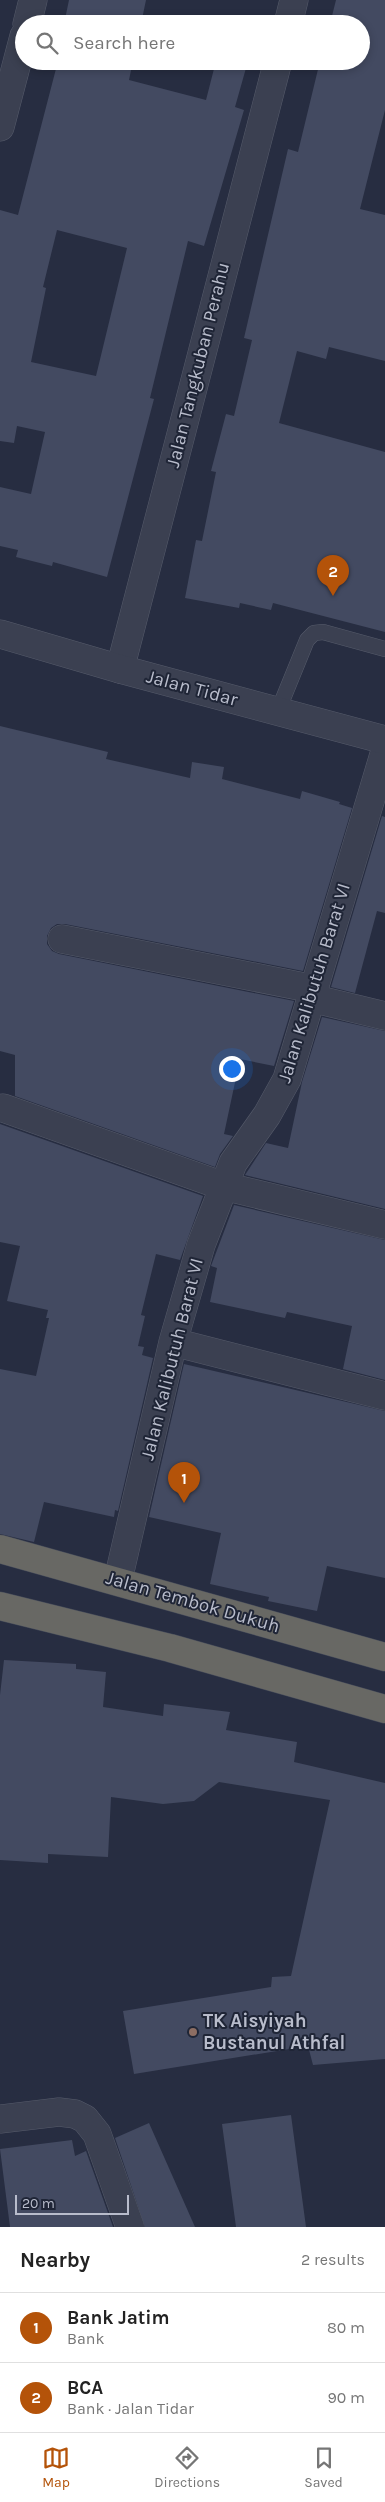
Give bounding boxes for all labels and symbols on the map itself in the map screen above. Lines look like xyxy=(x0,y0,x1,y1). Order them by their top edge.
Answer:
street label: Jalan Tangkuban Perahu xyxy=(162,260,234,470)
pin: 2 xyxy=(317,555,349,596)
street label: Jalan Tidar xyxy=(144,665,240,711)
street label: Jalan Kalibutuh Barat VI xyxy=(273,881,355,1085)
your location xyxy=(219,1056,245,1082)
street label: Jalan Kalibutuh Barat VI xyxy=(136,1256,208,1462)
pin: 1 xyxy=(168,1462,200,1503)
street label: Jalan Tembok Dukuh xyxy=(103,1567,283,1637)
place label: TK Aisyiyah Bustanul Athfal xyxy=(203,2010,345,2054)
marker: TK Aisyiyah Bustanul Athfal xyxy=(187,2026,199,2038)
scale bar xyxy=(15,2192,129,2215)

